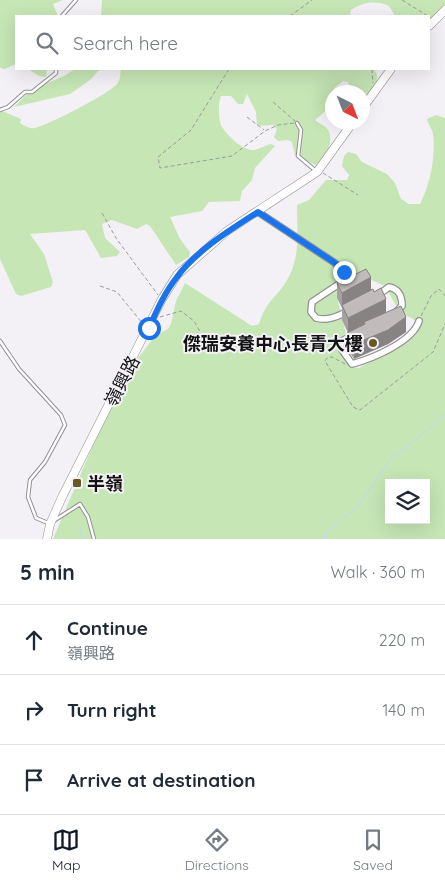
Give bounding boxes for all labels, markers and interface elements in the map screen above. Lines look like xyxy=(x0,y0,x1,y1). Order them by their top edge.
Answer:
search box xyxy=(15,15,430,70)
icon: search xyxy=(33,29,61,57)
text: Search here xyxy=(73,31,178,55)
north arrow xyxy=(325,85,370,130)
route end xyxy=(333,261,356,284)
route start xyxy=(138,317,161,340)
place label: 傑瑞安養中心長青大樓 xyxy=(183,332,363,355)
marker: 傑瑞安養中心長青大樓 xyxy=(367,337,379,349)
street label: 嶺興路 xyxy=(99,352,145,410)
place label: 半嶺 xyxy=(87,472,123,495)
marker: 半嶺 xyxy=(71,477,83,489)
map controls xyxy=(385,479,430,524)
button: layers xyxy=(385,479,430,524)
text: 5 min xyxy=(20,559,75,585)
text: Walk · 360 m xyxy=(330,562,425,582)
text: Continue xyxy=(67,616,148,640)
icon: ahead xyxy=(20,626,48,654)
text: 220 m xyxy=(379,630,425,650)
text: 嶺興路 xyxy=(67,643,115,663)
icon: right xyxy=(20,696,48,724)
text: Turn right xyxy=(67,698,156,722)
text: 140 m xyxy=(382,700,425,720)
icon: arrive xyxy=(20,766,48,794)
text: Arrive at destination xyxy=(67,768,256,792)
tab: Map xyxy=(52,826,81,874)
tab: Directions xyxy=(185,826,249,874)
tab: Saved xyxy=(353,826,393,874)

